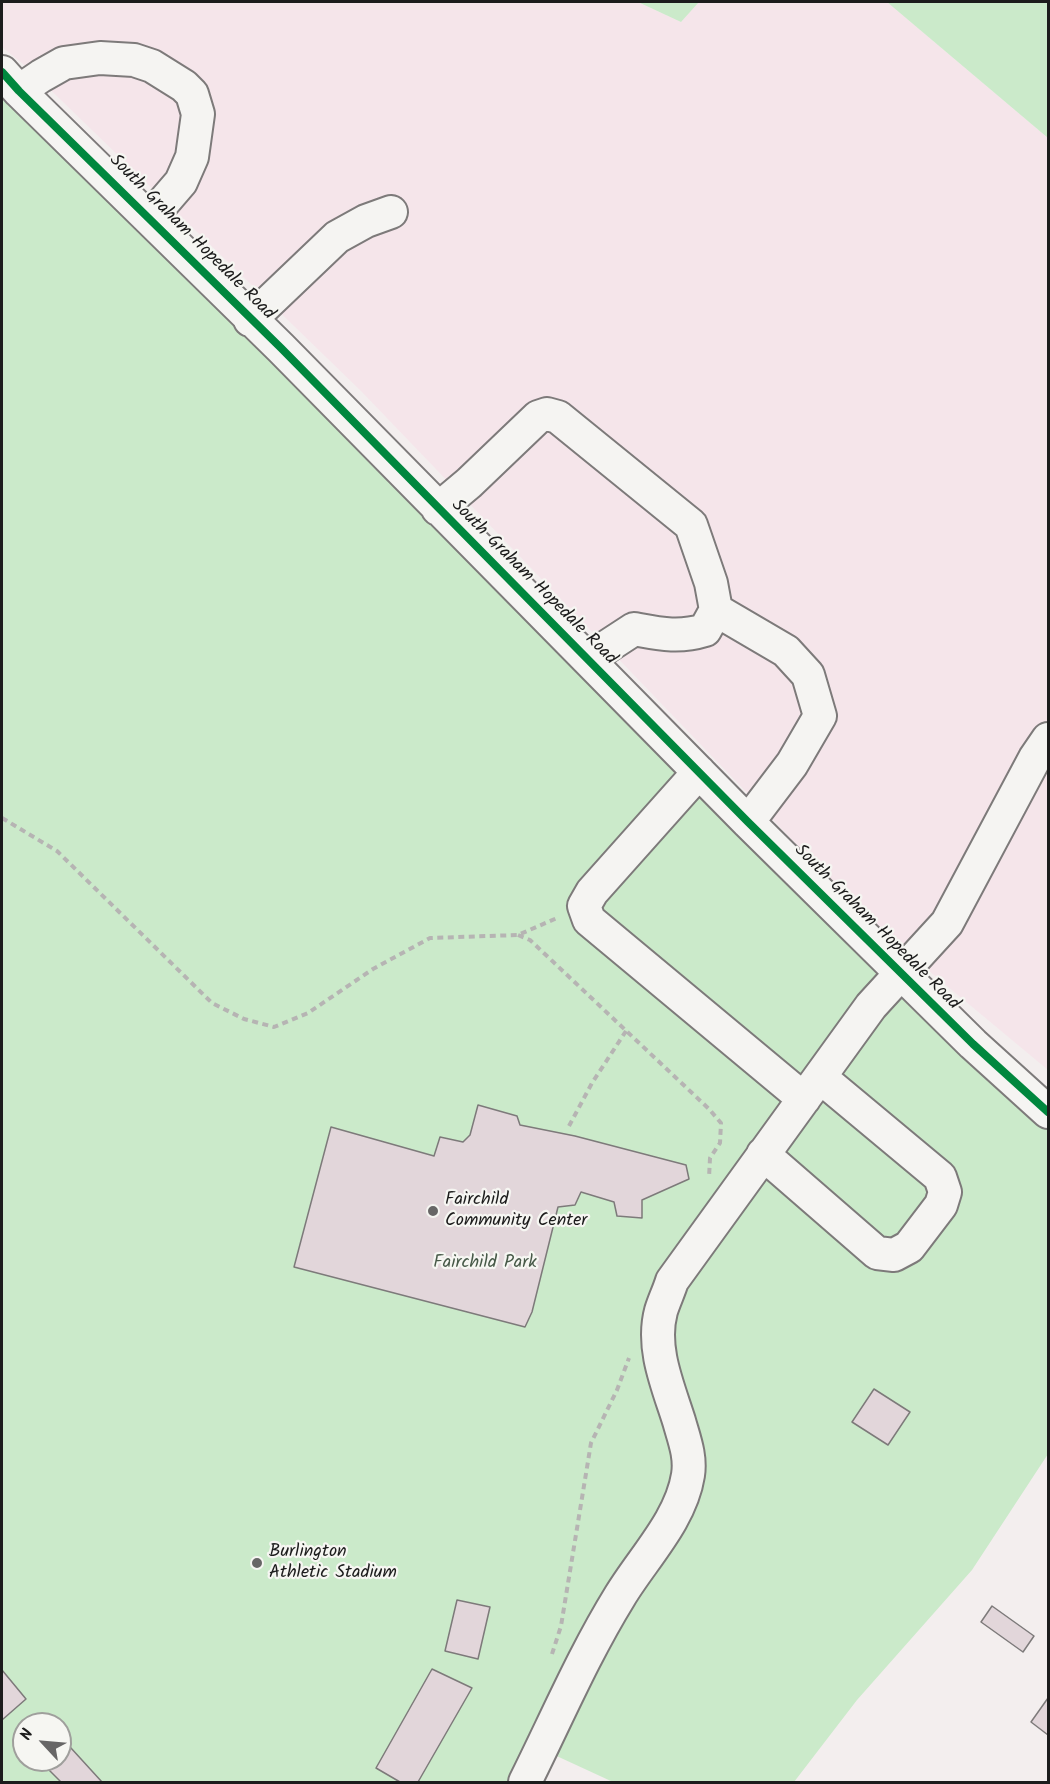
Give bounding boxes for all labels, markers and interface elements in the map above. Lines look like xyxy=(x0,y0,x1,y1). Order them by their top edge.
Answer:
street label: South Graham Hopedale Road xyxy=(104,151,278,325)
street label: South Graham Hopedale Road xyxy=(446,496,620,670)
street label: South Graham Hopedale Road xyxy=(789,841,963,1015)
place label: Fairchild Community Center xyxy=(445,1190,587,1232)
marker: Fairchild Community Center xyxy=(426,1204,440,1218)
park label: Fairchild Park xyxy=(433,1253,537,1275)
place label: Burlington Athletic Stadium xyxy=(269,1542,397,1584)
marker: Burlington Athletic Stadium xyxy=(250,1556,264,1570)
north arrow xyxy=(12,1712,72,1772)
text: N xyxy=(14,1725,41,1745)

